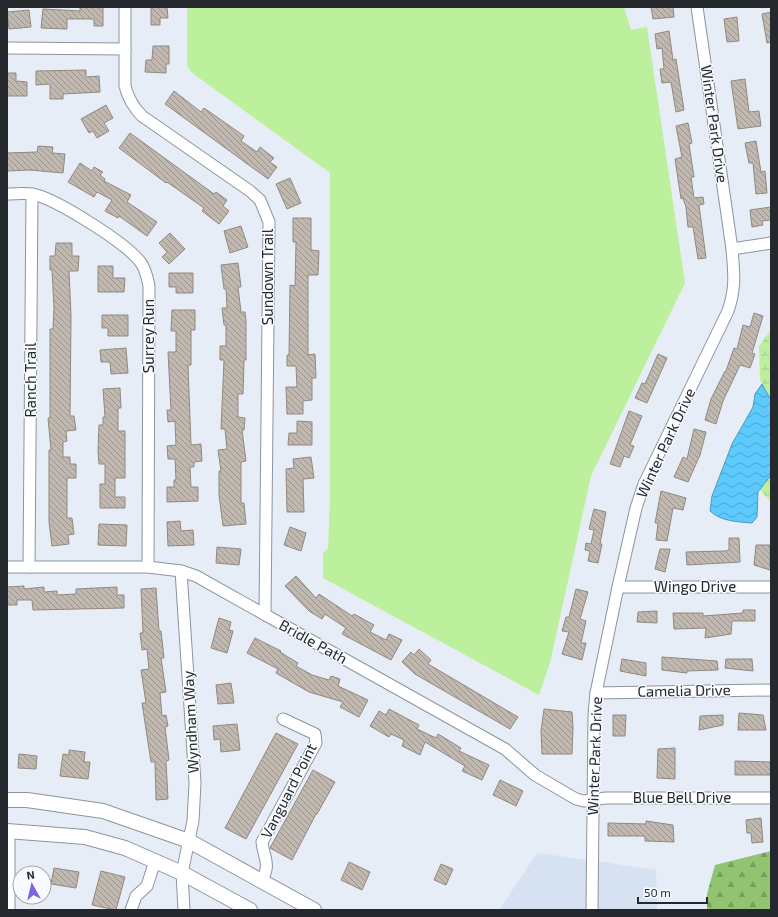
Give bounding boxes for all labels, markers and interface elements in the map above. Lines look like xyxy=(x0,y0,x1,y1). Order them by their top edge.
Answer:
street label: Winter Park Drive xyxy=(698,64,732,184)
street label: Sundown Trail xyxy=(258,228,276,325)
street label: Surrey Run xyxy=(139,299,157,373)
street label: Ranch Trail xyxy=(21,342,39,418)
street label: Winter Park Drive xyxy=(632,385,698,500)
street label: Wingo Drive xyxy=(654,577,736,595)
street label: Bridle Path xyxy=(276,615,351,667)
street label: Wyndham Way xyxy=(178,670,202,774)
street label: Camelia Drive xyxy=(637,680,731,700)
street label: Winter Park Drive xyxy=(583,696,605,816)
street label: Vanguard Point xyxy=(256,740,320,841)
street label: Blue Bell Drive xyxy=(633,788,731,806)
north arrow xyxy=(12,865,52,905)
text: N xyxy=(26,868,35,882)
scale bar xyxy=(638,879,707,905)
text: 50 m xyxy=(644,885,671,899)

